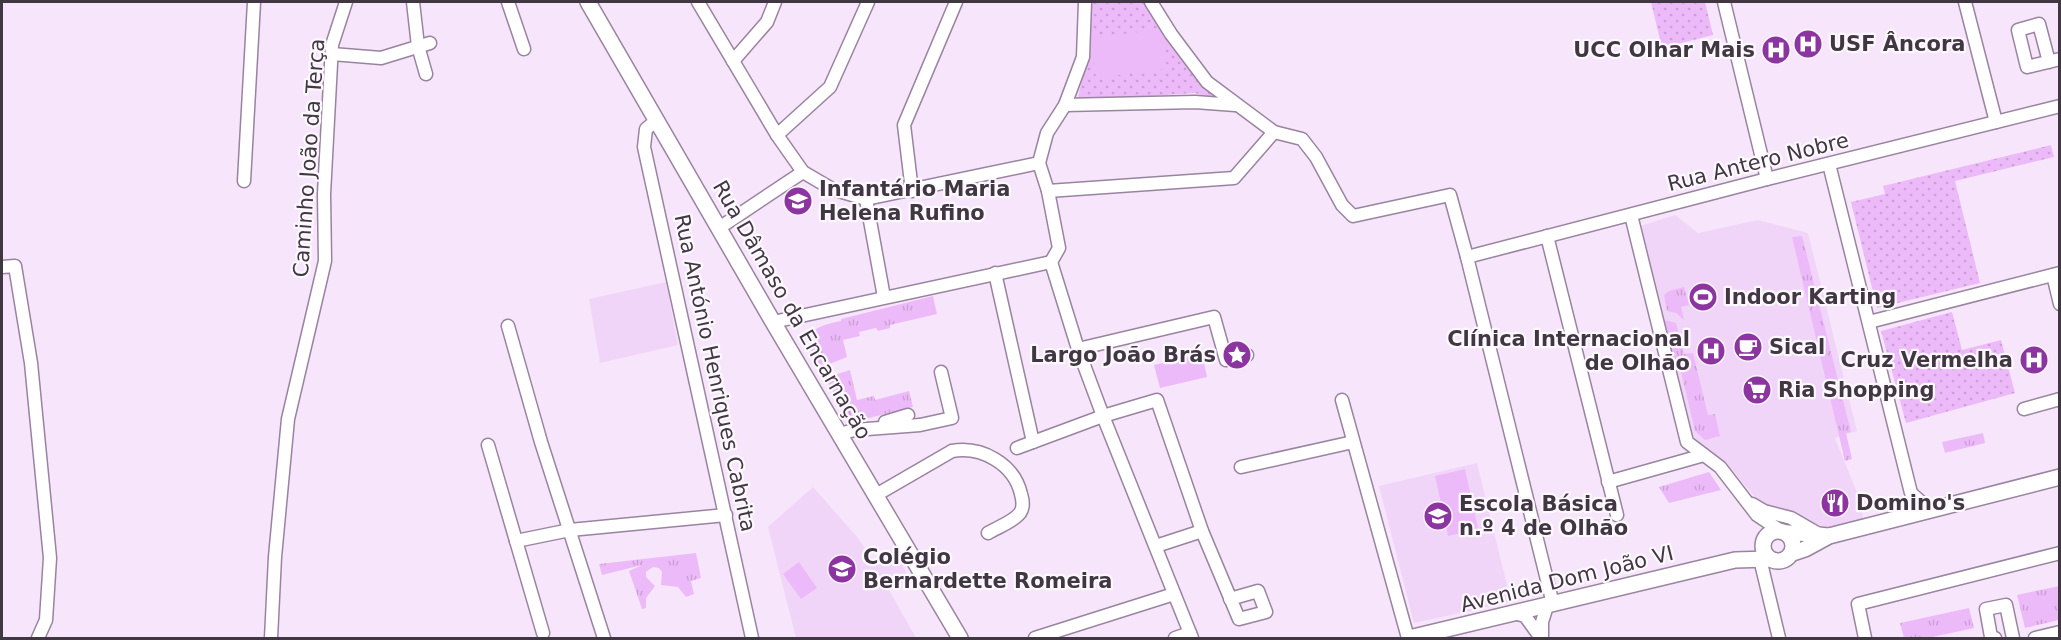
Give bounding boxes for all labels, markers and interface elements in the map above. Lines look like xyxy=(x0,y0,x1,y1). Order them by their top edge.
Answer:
hospital icon: USF Âncora xyxy=(1792,28,1824,60)
place label: USF Âncora xyxy=(1829,31,1965,56)
hospital icon: UCC Olhar Mais xyxy=(1760,34,1792,66)
street label: Caminho João da Terça xyxy=(289,38,329,278)
place label: UCC Olhar Mais xyxy=(1573,38,1755,62)
street label: Rua Antero Nobre xyxy=(1665,128,1851,196)
street label: Rua Dâmaso da Encarnação xyxy=(708,176,876,444)
place label: Infantário Maria Helena Rufino xyxy=(819,177,1010,225)
school or university icon: Infantário Maria Helena Rufino xyxy=(782,185,814,217)
street label: Rua António Henriques Cabrita xyxy=(670,212,760,534)
sports icon: Indoor Karting xyxy=(1687,281,1719,313)
place label: Indoor Karting xyxy=(1724,285,1896,309)
place label: Clínica Internacional de Olhão xyxy=(1447,327,1690,375)
cafe icon: Sical xyxy=(1732,331,1764,363)
hospital icon: Clínica Internacional de Olhão xyxy=(1695,335,1727,367)
place label: Sical xyxy=(1769,335,1825,359)
place icon: Largo João Brás xyxy=(1221,339,1253,371)
place label: Largo João Brás xyxy=(1030,343,1216,367)
hospital icon: Cruz Vermelha xyxy=(2018,344,2050,376)
place label: Cruz Vermelha xyxy=(1841,348,2013,372)
supermarket icon: Ria Shopping xyxy=(1741,374,1773,406)
place label: Ria Shopping xyxy=(1778,378,1935,402)
restaurant icon: Domino's xyxy=(1819,487,1851,519)
place label: Domino's xyxy=(1856,491,1965,515)
place label: Escola Básica n.º 4 de Olhão xyxy=(1459,492,1628,540)
school or university icon: Escola Básica n.º 4 de Olhão xyxy=(1422,500,1454,532)
street label: Avenida Dom João VI xyxy=(1458,541,1676,617)
place label: Colégio Bernardette Romeira xyxy=(863,545,1112,593)
school or university icon: Colégio Bernardette Romeira xyxy=(826,553,858,585)

